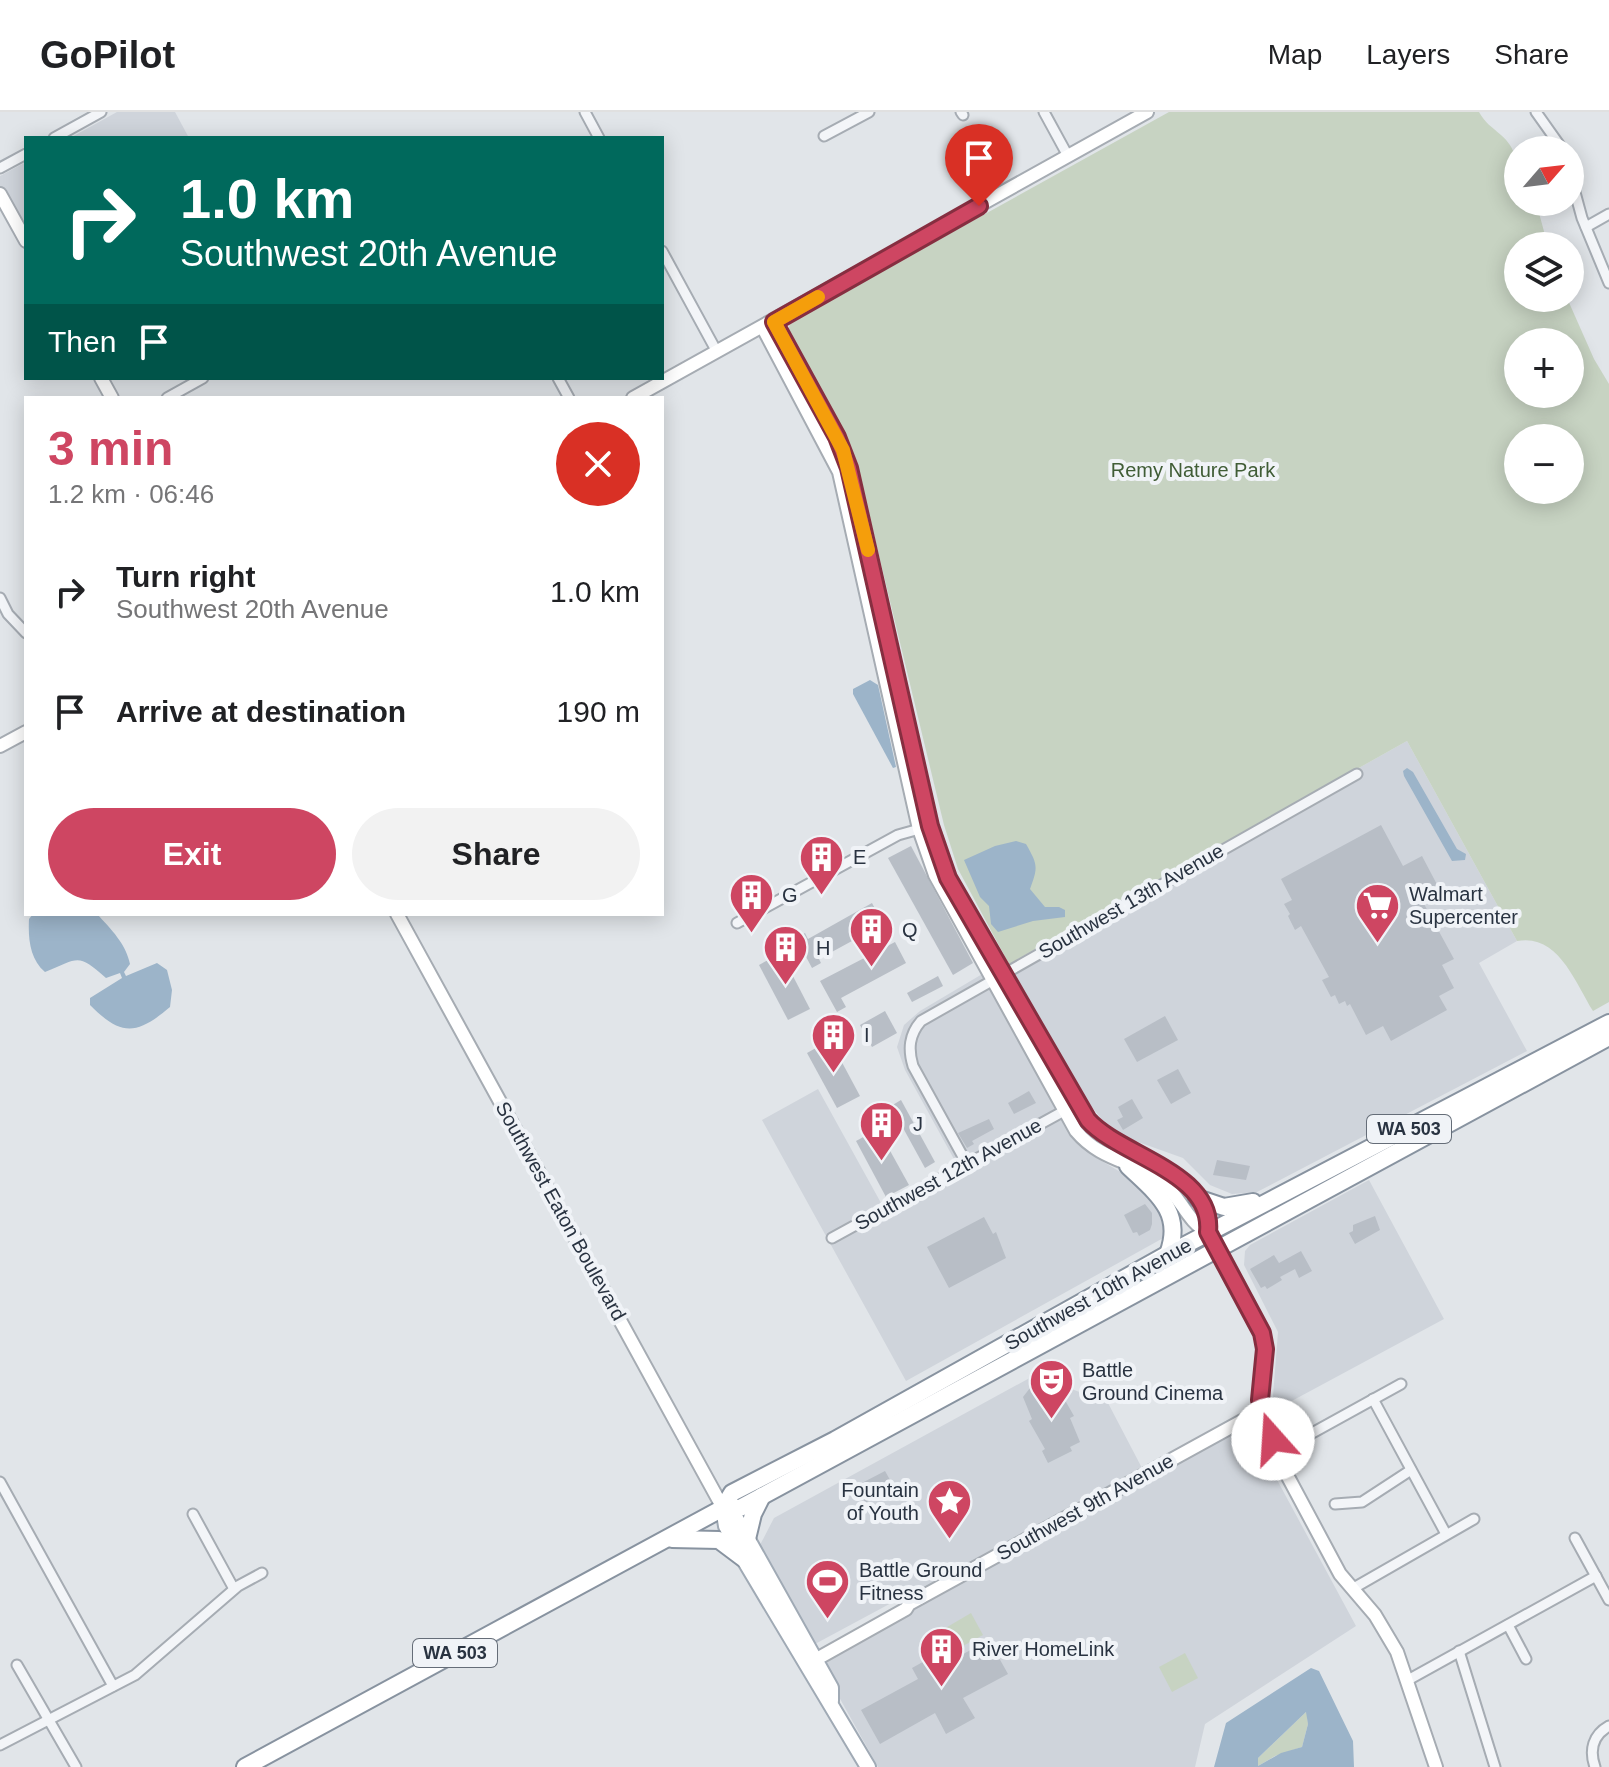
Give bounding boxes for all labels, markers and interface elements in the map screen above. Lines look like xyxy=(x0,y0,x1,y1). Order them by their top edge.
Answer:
text: GoPilot xyxy=(40,34,175,76)
text: Map xyxy=(1268,39,1322,70)
text: Layers xyxy=(1366,39,1450,70)
text: Share xyxy=(1494,39,1569,70)
pin xyxy=(945,124,1013,206)
icon: arrive xyxy=(957,136,1001,180)
north arrow xyxy=(1504,136,1584,216)
map controls xyxy=(1504,136,1584,504)
text: 1.0 km xyxy=(180,167,354,230)
icon: right xyxy=(48,168,152,272)
button: layers xyxy=(1504,232,1584,312)
text: Southwest 20th Avenue xyxy=(180,233,558,274)
icon: arrive xyxy=(132,320,176,364)
text: Then xyxy=(48,325,116,358)
button: + xyxy=(1504,328,1584,408)
text: 3 min xyxy=(48,422,173,475)
button: close xyxy=(556,422,640,506)
button: − xyxy=(1504,424,1584,504)
park label: Remy Nature Park xyxy=(1111,459,1276,481)
text: 1.2 km · 06:46 xyxy=(48,479,214,509)
text: Turn right xyxy=(116,560,255,593)
icon: right xyxy=(48,570,92,614)
text: 1.0 km xyxy=(550,575,640,608)
text: Southwest 20th Avenue xyxy=(116,594,389,624)
icon: arrive xyxy=(48,690,92,734)
text: Arrive at destination xyxy=(116,695,406,728)
text: 190 m xyxy=(557,695,640,728)
button: Exit xyxy=(48,808,336,900)
button: Share xyxy=(352,808,640,900)
building icon: E xyxy=(798,833,846,896)
street label: Southwest 13th Avenue xyxy=(1035,839,1227,963)
place label: E xyxy=(853,846,866,868)
building icon: G xyxy=(727,871,775,934)
supermarket icon: Walmart Supercenter xyxy=(1354,881,1402,944)
place label: Walmart Supercenter xyxy=(1409,883,1518,928)
place label: G xyxy=(782,884,798,906)
building icon: Q xyxy=(847,906,895,969)
place label: Q xyxy=(902,919,918,941)
building icon: H xyxy=(761,924,809,987)
place label: H xyxy=(816,937,830,959)
building icon: I xyxy=(809,1011,857,1074)
place label: I xyxy=(864,1024,870,1046)
street label: Southwest Eaton Boulevard xyxy=(492,1098,630,1324)
building icon: J xyxy=(858,1100,906,1163)
place label: J xyxy=(913,1113,923,1135)
street label: Southwest 12th Avenue xyxy=(851,1114,1045,1234)
road number: WA 503 xyxy=(1367,1115,1451,1143)
street label: Southwest 10th Avenue xyxy=(1001,1234,1195,1354)
theatre icon: Battle Ground Cinema xyxy=(1027,1357,1075,1420)
place label: Battle Ground Cinema xyxy=(1082,1359,1224,1404)
position arrow xyxy=(1231,1397,1315,1481)
street label: Southwest 9th Avenue xyxy=(993,1449,1177,1565)
place icon: Fountain of Youth xyxy=(926,1477,974,1540)
place label: Fountain of Youth xyxy=(841,1479,919,1524)
sports icon: Battle Ground Fitness xyxy=(804,1557,852,1620)
place label: Battle Ground Fitness xyxy=(859,1559,982,1604)
building icon: River HomeLink xyxy=(917,1625,965,1688)
place label: River HomeLink xyxy=(972,1638,1115,1660)
road number: WA 503 xyxy=(413,1639,497,1667)

